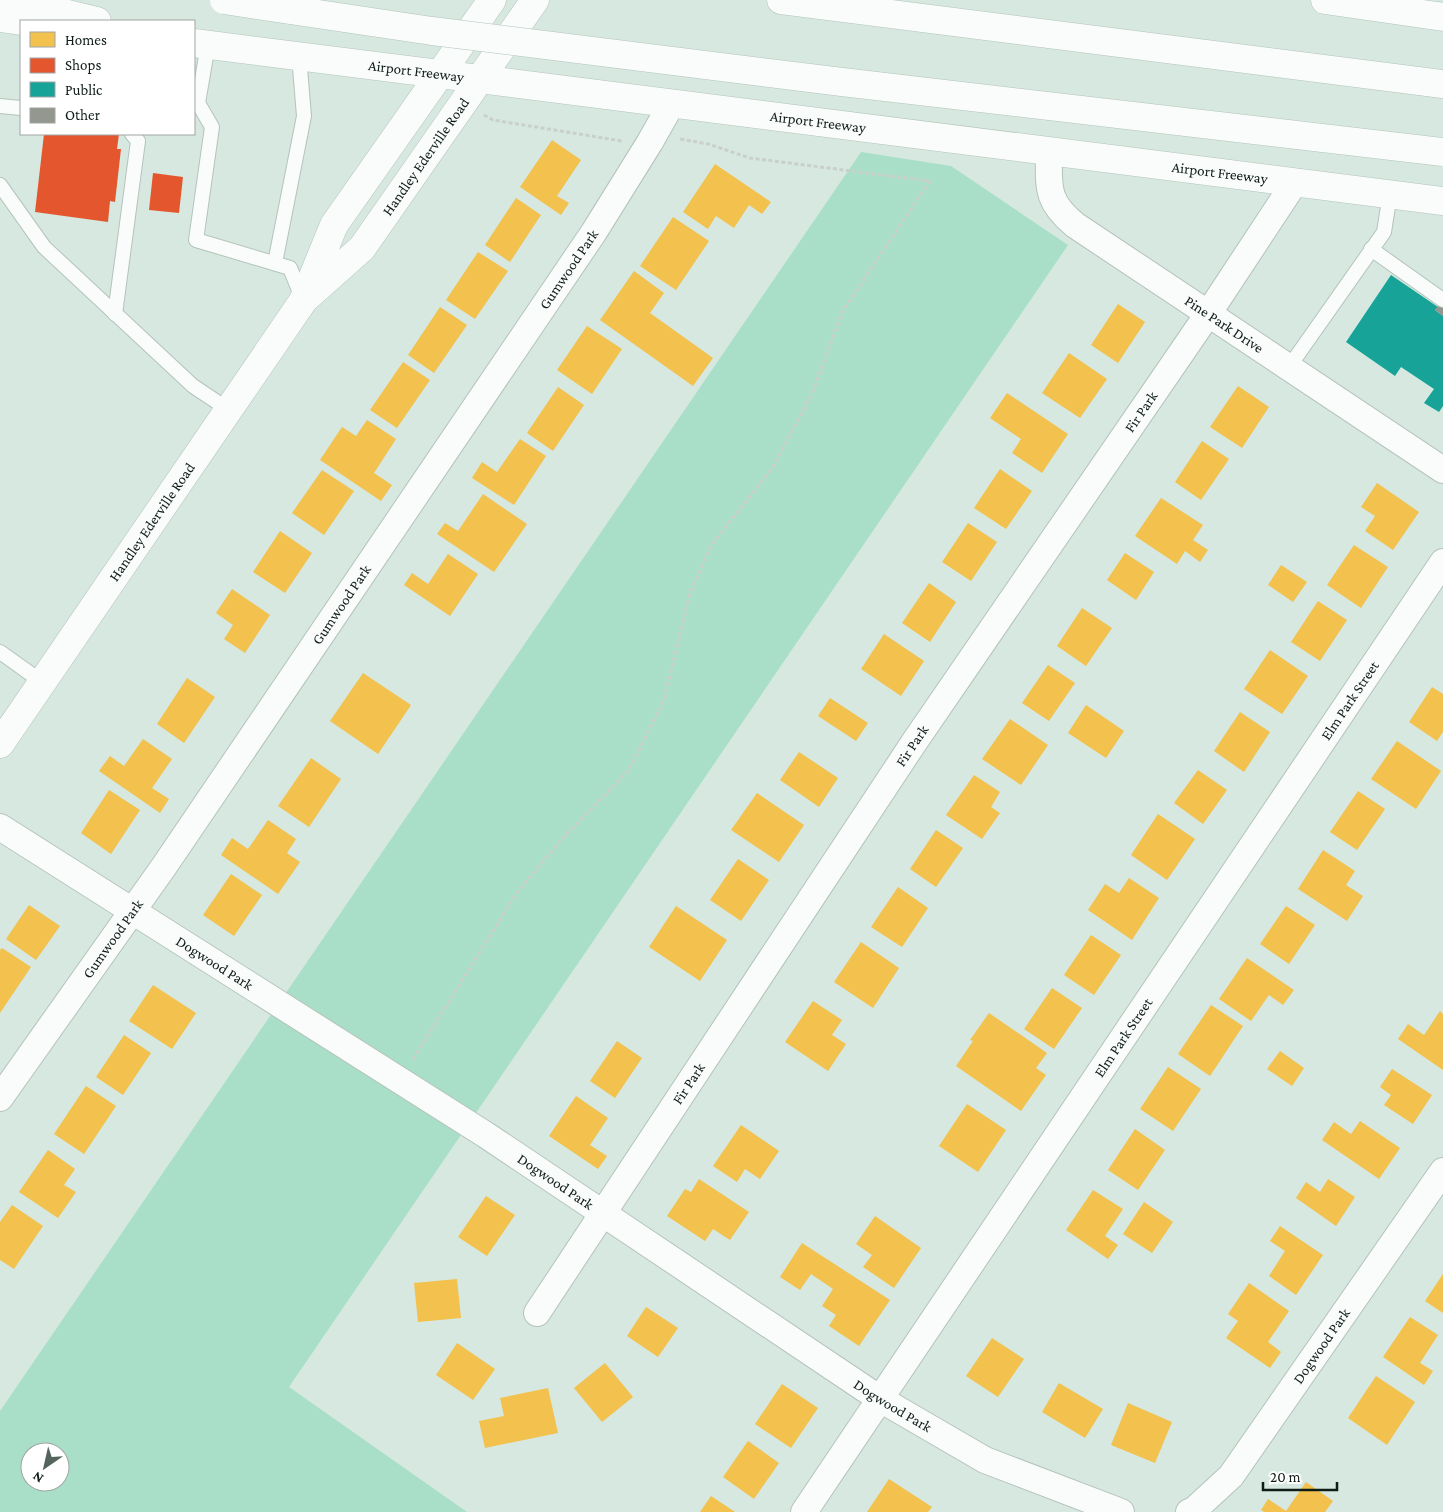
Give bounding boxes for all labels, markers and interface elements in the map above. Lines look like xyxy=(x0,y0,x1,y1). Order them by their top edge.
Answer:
legend xyxy=(20,20,195,135)
text: Homes xyxy=(65,32,107,48)
text: Shops xyxy=(65,57,101,74)
street label: Airport Freeway xyxy=(367,57,465,86)
text: Public xyxy=(65,82,103,98)
street label: Handley Ederville Road xyxy=(379,95,472,219)
text: Other xyxy=(65,107,101,123)
street label: Airport Freeway xyxy=(769,108,867,137)
street label: Airport Freeway xyxy=(1171,159,1269,188)
street label: Gumwood Park xyxy=(536,226,602,312)
street label: Pine Park Drive xyxy=(1182,292,1267,356)
street label: Fir Park xyxy=(1121,387,1161,435)
street label: Handley Ederville Road xyxy=(106,460,198,584)
street label: Gumwood Park xyxy=(309,561,375,648)
street label: Elm Park Street xyxy=(1318,657,1383,743)
street label: Fir Park xyxy=(893,721,932,769)
street label: Gumwood Park xyxy=(79,896,146,981)
street label: Dogwood Park xyxy=(173,933,257,994)
street label: Elm Park Street xyxy=(1091,994,1156,1080)
street label: Fir Park xyxy=(669,1059,708,1107)
street label: Dogwood Park xyxy=(514,1150,597,1213)
street label: Dogwood Park xyxy=(1290,1305,1354,1387)
street label: Dogwood Park xyxy=(851,1376,935,1436)
north arrow xyxy=(20,1442,70,1492)
scale bar xyxy=(1263,1460,1337,1492)
text: N xyxy=(29,1468,46,1487)
text: 20 m xyxy=(1270,1469,1301,1485)

